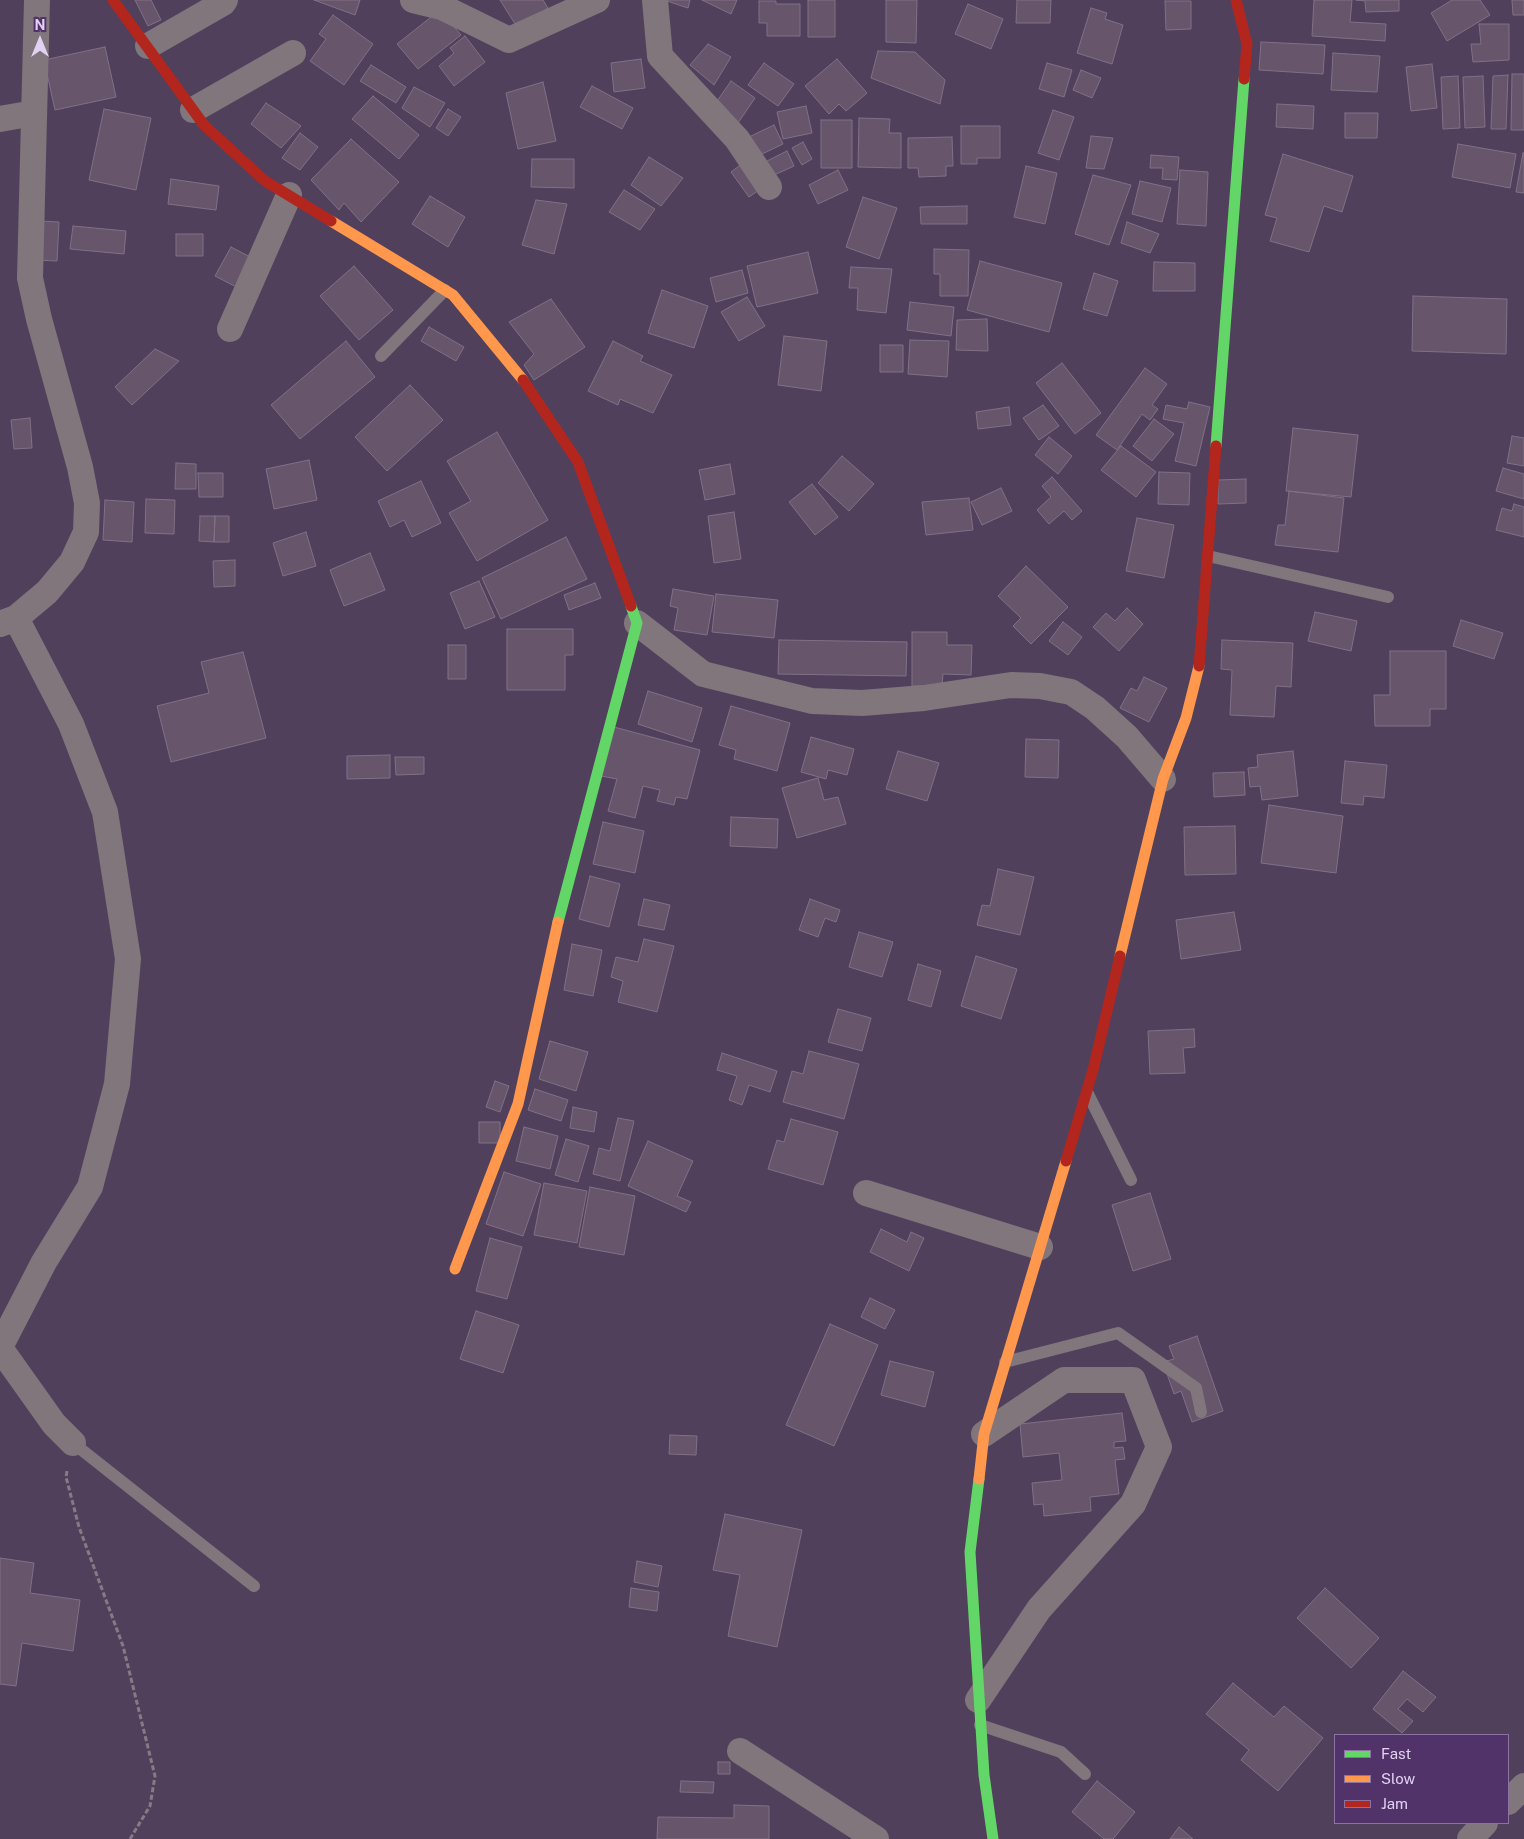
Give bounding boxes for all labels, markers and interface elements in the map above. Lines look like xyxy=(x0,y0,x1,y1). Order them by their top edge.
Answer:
north arrow xyxy=(15,15,65,65)
text: N xyxy=(35,17,45,33)
legend xyxy=(1334,1734,1509,1824)
text: Fast xyxy=(1381,1745,1411,1762)
text: Slow xyxy=(1381,1770,1415,1787)
text: Jam xyxy=(1381,1795,1408,1812)

